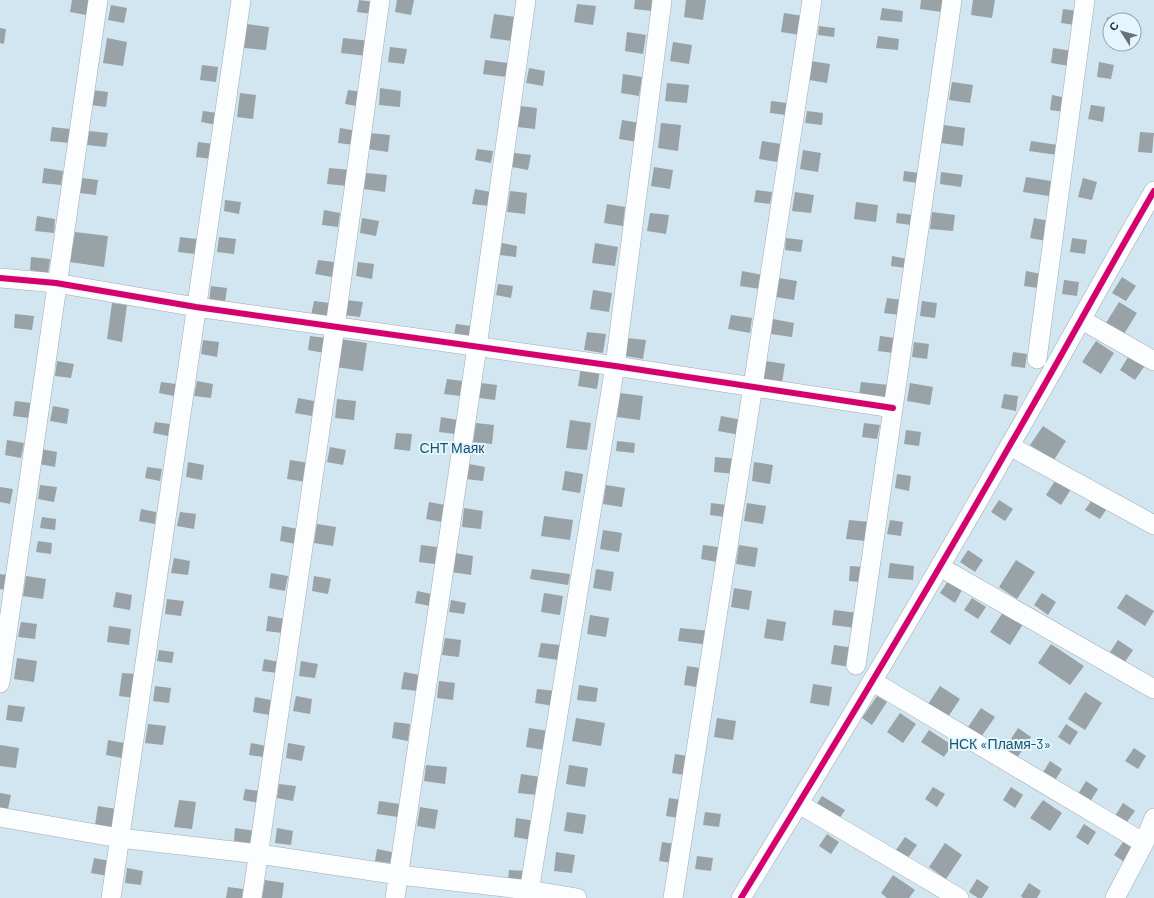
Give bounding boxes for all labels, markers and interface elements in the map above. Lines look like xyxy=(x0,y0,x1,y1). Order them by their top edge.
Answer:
north arrow xyxy=(1102,12,1142,52)
text: С xyxy=(1106,19,1121,33)
park label: СНТ Маяк xyxy=(420,439,485,456)
park label: НСК «Пламя-3» xyxy=(949,735,1051,752)

